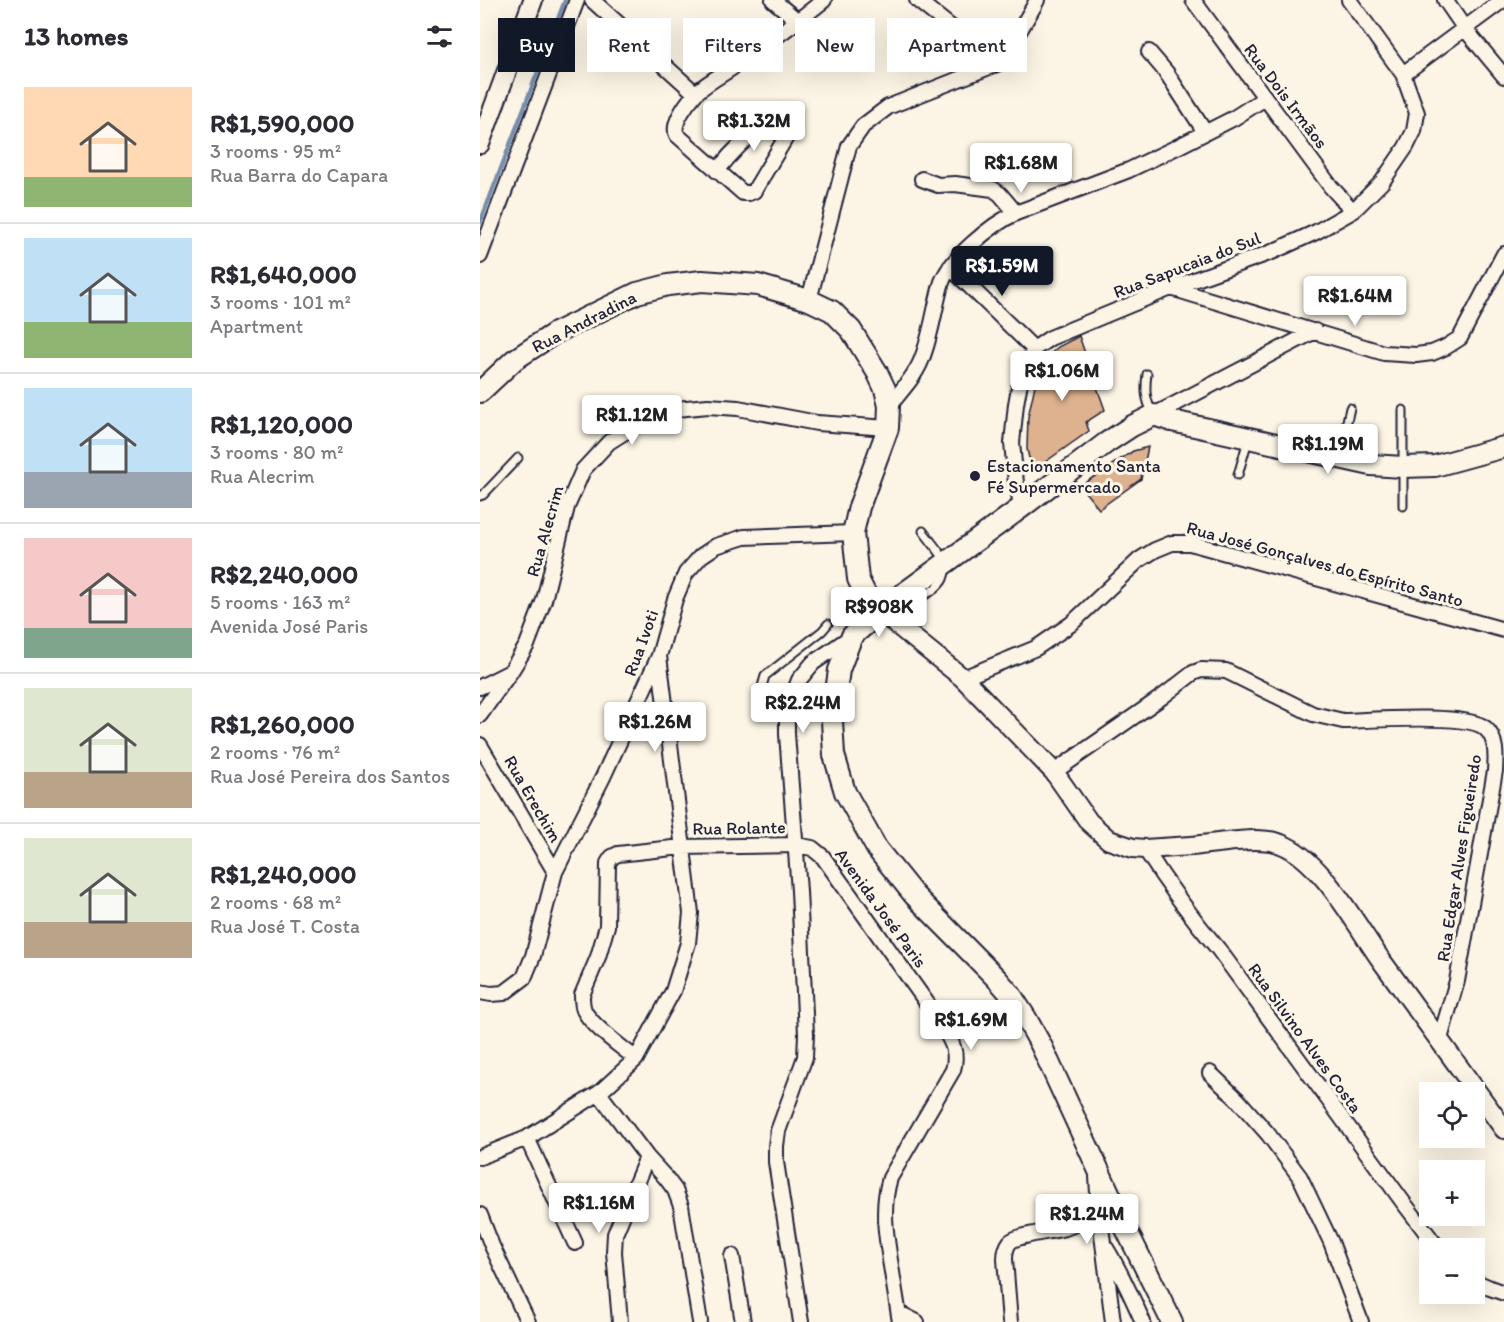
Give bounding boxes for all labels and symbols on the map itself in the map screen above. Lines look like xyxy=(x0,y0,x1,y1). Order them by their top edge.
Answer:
street label: Rua Dois Irmãos xyxy=(1239,39,1333,153)
pin: R$1.32M xyxy=(699,101,809,152)
pin: R$1.68M xyxy=(966,143,1076,194)
street label: Rua Sapucaia do Sul xyxy=(1110,227,1264,303)
pin: R$1.59M xyxy=(947,246,1057,297)
pin: R$1.64M xyxy=(1300,276,1410,327)
street label: Rua Andradina xyxy=(528,286,640,358)
pin: R$1.06M xyxy=(1007,351,1117,402)
pin: R$1.12M xyxy=(577,395,687,446)
pin: R$1.19M xyxy=(1273,424,1383,475)
place label: Estacionamento Santa Fé Supermercado xyxy=(987,455,1161,498)
marker: Estacionamento Santa Fé Supermercado xyxy=(968,469,982,483)
street label: Rua Alecrim xyxy=(521,483,569,579)
street label: Rua José Gonçalves do Espírito Santo xyxy=(1184,516,1466,612)
pin: R$908K xyxy=(830,587,928,638)
street label: Rua Ivoti xyxy=(619,607,663,679)
pin: R$2.24M xyxy=(748,683,858,734)
pin: R$1.26M xyxy=(600,702,710,753)
street label: Rua Erechim xyxy=(499,752,567,846)
street label: Rua Edgar Alves Figueiredo xyxy=(1432,753,1486,963)
street label: Rua Rolante xyxy=(692,816,786,840)
street label: Avenida José Paris xyxy=(830,844,932,972)
street label: Rua Silvino Alves Costa xyxy=(1243,959,1367,1117)
pin: R$1.69M xyxy=(916,1000,1026,1051)
pin: R$1.16M xyxy=(544,1183,654,1234)
pin: R$1.24M xyxy=(1032,1194,1142,1245)

